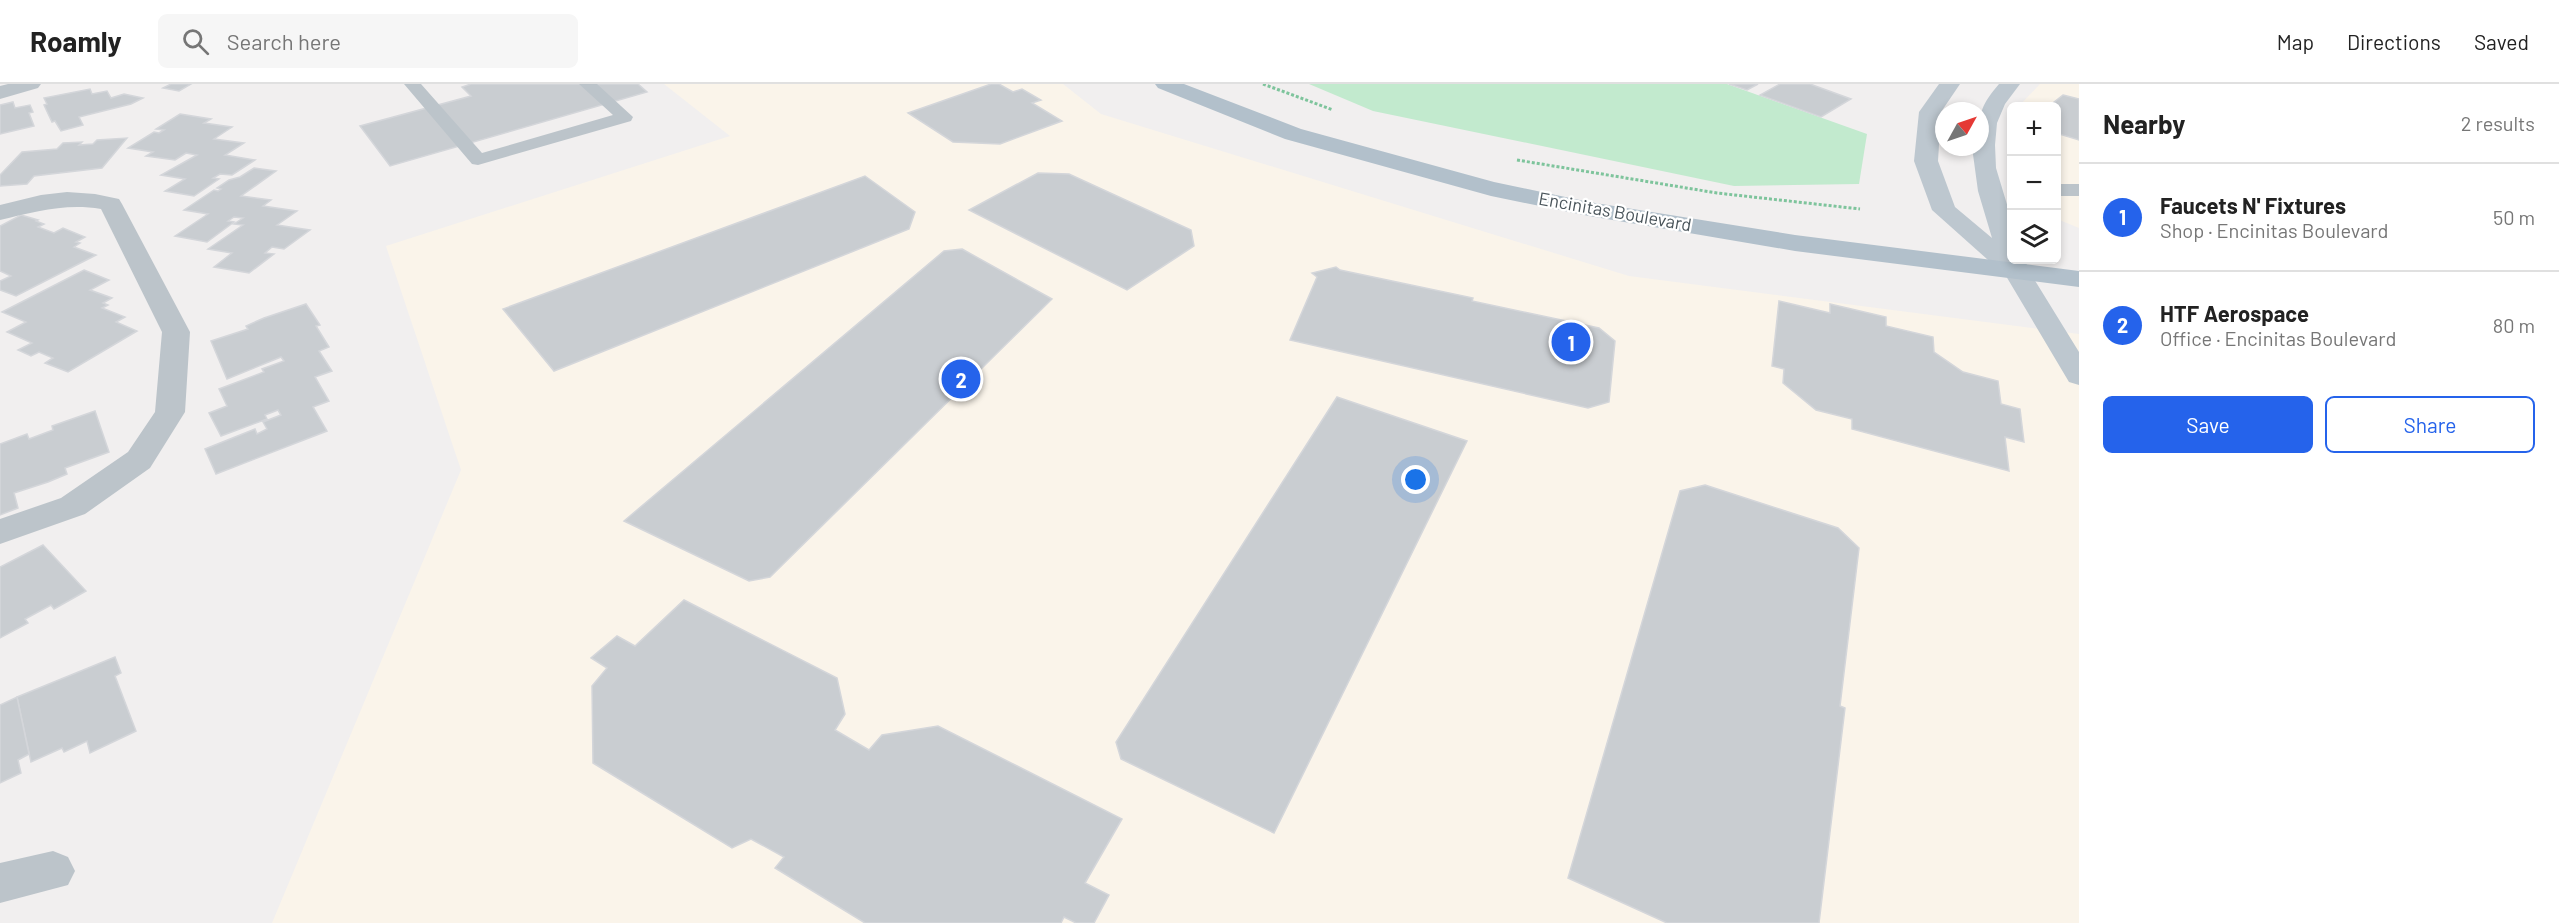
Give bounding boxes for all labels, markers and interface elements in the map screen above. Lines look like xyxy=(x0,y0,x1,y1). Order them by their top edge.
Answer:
search box xyxy=(158,14,578,68)
text: Roamly xyxy=(30,24,122,58)
icon: search xyxy=(179,25,212,58)
text: Search here xyxy=(227,28,341,54)
text: Map xyxy=(2277,29,2314,54)
text: Directions xyxy=(2347,29,2441,54)
text: Saved xyxy=(2474,29,2529,54)
north arrow xyxy=(1935,102,1989,156)
map controls xyxy=(2007,102,2061,264)
button: + xyxy=(2007,102,2061,156)
text: Nearby xyxy=(2103,108,2185,139)
text: 2 results xyxy=(2461,111,2535,135)
button: − xyxy=(2007,156,2061,210)
street label: Encinitas Boulevard xyxy=(1537,187,1693,235)
text: Faucets N' Fixtures xyxy=(2160,192,2346,218)
text: 1 xyxy=(2119,205,2126,229)
text: 50 m xyxy=(2493,205,2535,229)
button: layers xyxy=(2007,210,2061,264)
text: Shop · Encinitas Boulevard xyxy=(2160,218,2388,242)
text: HTF Aerospace xyxy=(2160,300,2309,326)
text: 2 xyxy=(2117,313,2128,337)
text: 80 m xyxy=(2493,313,2535,337)
pin: 1 xyxy=(1552,320,1590,364)
text: Office · Encinitas Boulevard xyxy=(2160,326,2396,350)
pin: 2 xyxy=(942,356,980,402)
button: Save xyxy=(2103,396,2313,453)
button: Share xyxy=(2325,396,2535,453)
your location xyxy=(1401,465,1430,494)

